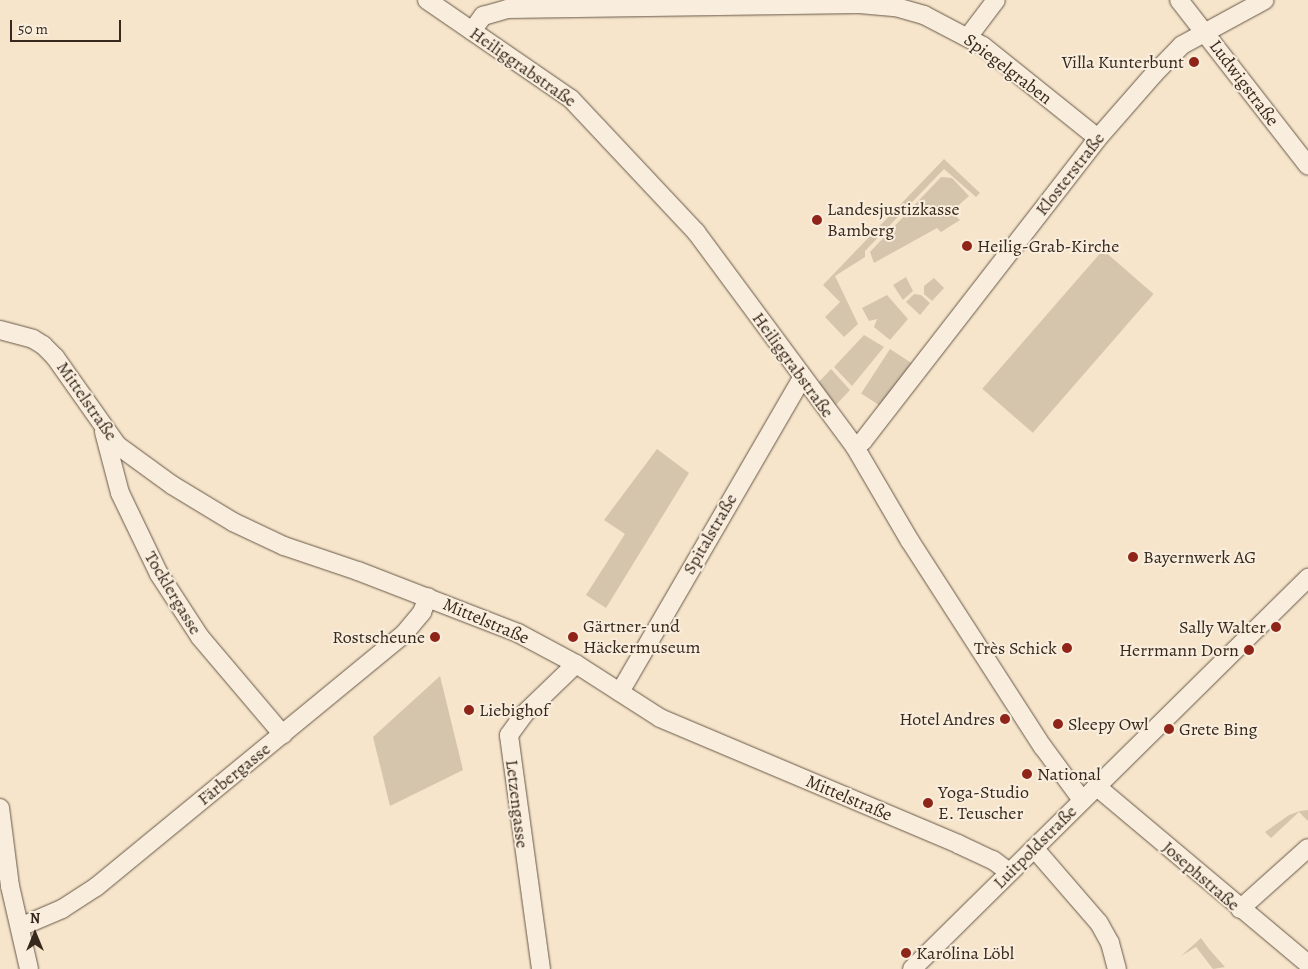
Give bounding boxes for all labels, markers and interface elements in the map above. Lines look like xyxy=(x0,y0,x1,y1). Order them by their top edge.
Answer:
scale bar xyxy=(12,10,124,42)
text: 50 m xyxy=(18,19,48,39)
street label: Heiliggrabstraße xyxy=(466,22,580,112)
street label: Spiegelgraben xyxy=(960,29,1056,109)
street label: Ludwigstraße xyxy=(1205,36,1283,130)
place label: Villa Kunterbunt xyxy=(1062,51,1184,73)
marker: Villa Kunterbunt xyxy=(1188,56,1200,68)
street label: Klosterstraße xyxy=(1031,128,1109,220)
place label: Landesjustizkasse Bamberg xyxy=(827,199,960,242)
marker: Landesjustizkasse Bamberg xyxy=(811,214,823,226)
place label: Heilig-Grab-Kirche xyxy=(977,235,1119,257)
marker: Heilig-Grab-Kirche xyxy=(961,240,973,252)
street label: Heiliggrabstraße xyxy=(748,308,838,422)
street label: Mittelstraße xyxy=(52,357,122,445)
street label: Spitalstraße xyxy=(678,490,742,578)
place label: Bayernwerk AG xyxy=(1143,546,1256,568)
street label: Tocklergasse xyxy=(140,547,206,639)
marker: Bayernwerk AG xyxy=(1127,551,1139,563)
street label: Mittelstraße xyxy=(440,593,532,649)
place label: Gärtner- und Häckermuseum xyxy=(583,616,701,659)
place label: Sally Walter xyxy=(1179,616,1266,638)
marker: Sally Walter xyxy=(1270,621,1282,633)
place label: Rostscheune xyxy=(332,626,425,648)
marker: Rostscheune xyxy=(429,631,441,643)
marker: Gärtner- und Häckermuseum xyxy=(567,631,579,643)
place label: Très Schick xyxy=(974,637,1057,659)
place label: Herrmann Dorn xyxy=(1119,639,1239,661)
marker: Très Schick xyxy=(1061,642,1073,654)
marker: Herrmann Dorn xyxy=(1243,644,1255,656)
place label: Liebighof xyxy=(479,699,549,721)
marker: Liebighof xyxy=(463,704,475,716)
place label: Hotel Andres xyxy=(899,708,995,730)
marker: Hotel Andres xyxy=(999,713,1011,725)
place label: Sleepy Owl xyxy=(1068,713,1148,735)
marker: Sleepy Owl xyxy=(1052,718,1064,730)
place label: Grete Bing xyxy=(1179,718,1258,740)
marker: Grete Bing xyxy=(1163,723,1175,735)
street label: Färbergasse xyxy=(193,738,275,810)
street label: Letzengasse xyxy=(501,758,533,850)
place label: National xyxy=(1037,763,1101,785)
marker: National xyxy=(1021,768,1033,780)
street label: Mittelstraße xyxy=(803,770,895,826)
place label: Yoga-Studio E. Teuscher xyxy=(938,782,1029,824)
marker: Yoga-Studio E. Teuscher xyxy=(922,797,934,809)
street label: Luitpoldstraße xyxy=(989,801,1081,893)
street label: Josephstraße xyxy=(1158,837,1244,915)
north arrow xyxy=(10,909,60,959)
text: N xyxy=(30,909,40,928)
place label: Karolina Löbl xyxy=(916,942,1014,964)
marker: Karolina Löbl xyxy=(900,947,912,959)

